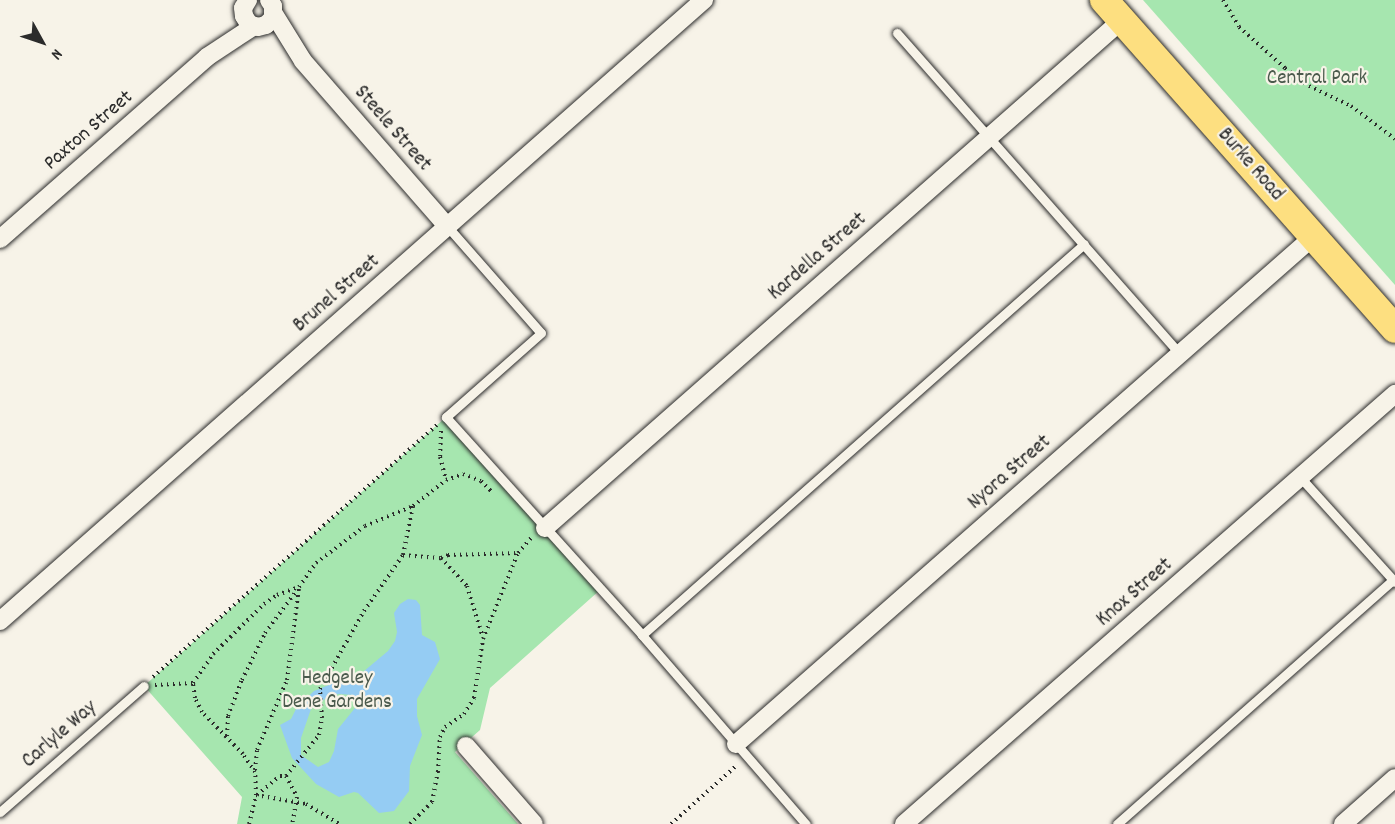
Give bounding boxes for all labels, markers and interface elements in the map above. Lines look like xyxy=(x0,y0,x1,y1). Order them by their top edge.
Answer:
north arrow xyxy=(12,12,72,72)
text: N xyxy=(45,43,68,64)
park label: Central Park xyxy=(1267,66,1367,92)
street label: Steele Street xyxy=(348,81,436,177)
street label: Paxton Street xyxy=(39,85,139,177)
street label: Burke Road xyxy=(1211,123,1289,207)
street label: Kardella Street xyxy=(764,207,872,307)
street label: Brunel Street xyxy=(289,250,385,338)
street label: Nyora Street xyxy=(963,430,1057,516)
street label: Knox Street xyxy=(1092,553,1178,633)
park label: Hedgeley Dene Gardens xyxy=(282,666,392,716)
street label: Carlyle Way xyxy=(17,696,103,774)

